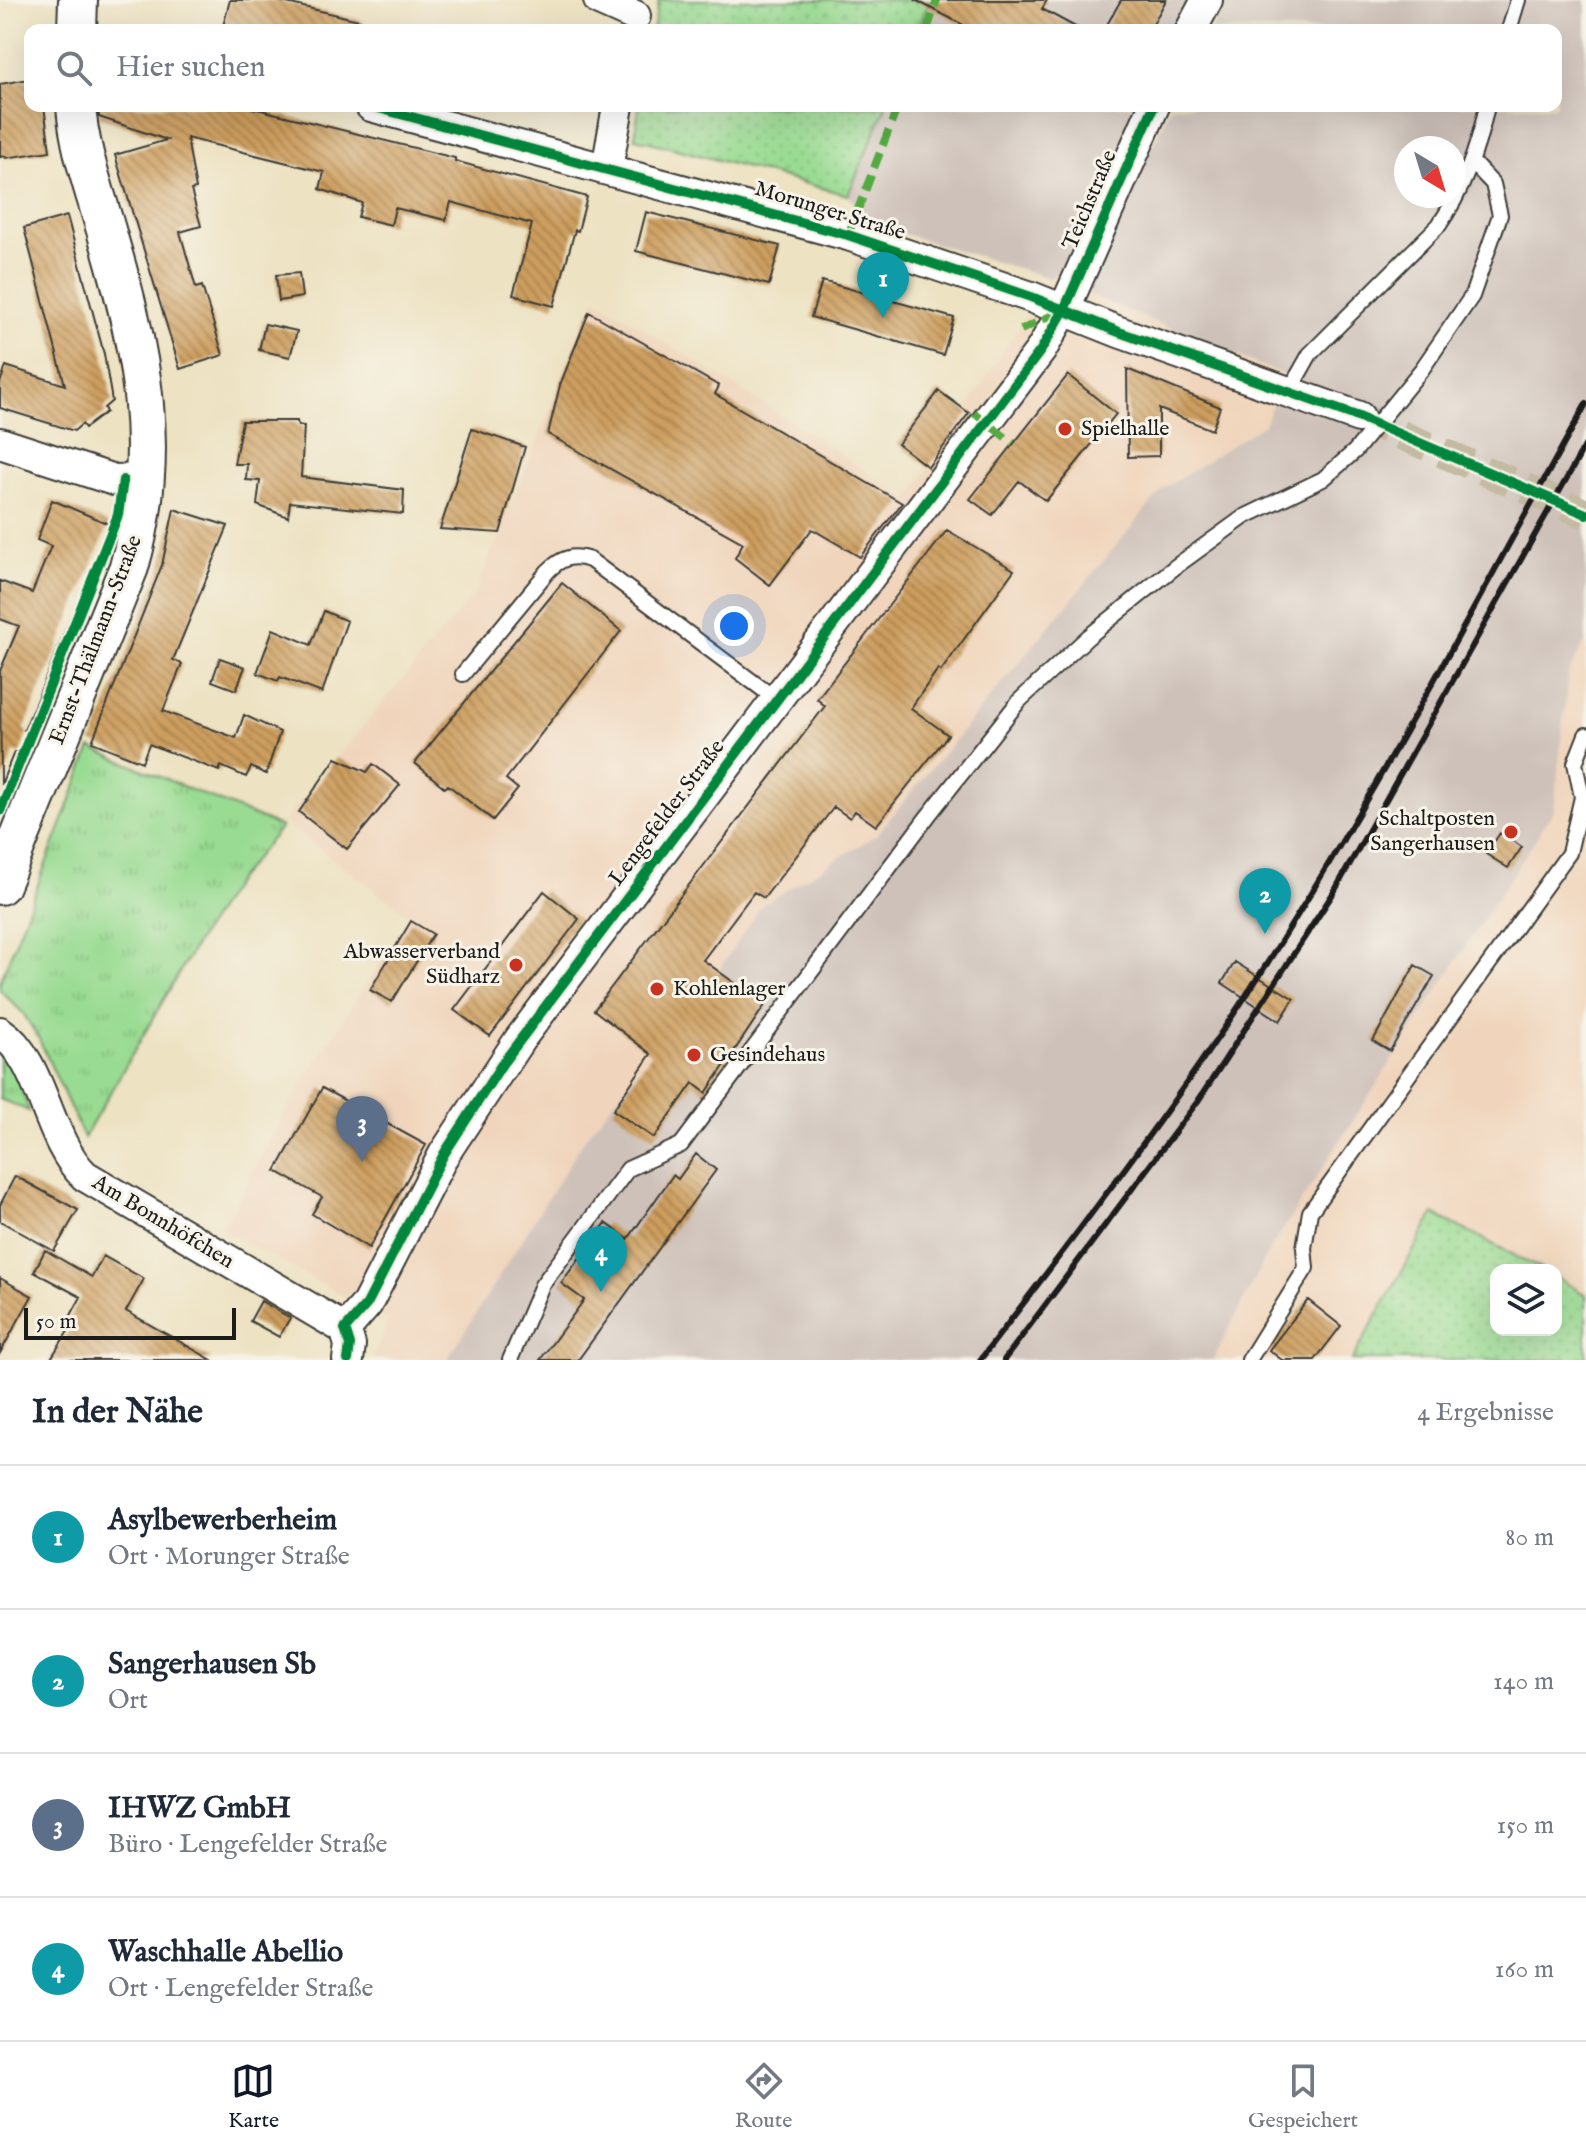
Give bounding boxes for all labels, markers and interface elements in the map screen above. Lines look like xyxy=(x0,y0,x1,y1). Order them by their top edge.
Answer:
search box xyxy=(24,24,1562,112)
icon: search xyxy=(52,46,96,90)
text: Hier suchen xyxy=(116,49,266,87)
north arrow xyxy=(1394,136,1466,208)
street label: Teichstraße xyxy=(1057,146,1123,254)
street label: Morunger Straße xyxy=(751,175,909,247)
pin: 1 xyxy=(857,252,909,318)
place label: Spielhalle xyxy=(1081,415,1169,443)
marker: Spielhalle xyxy=(1056,420,1074,438)
street label: Ernst-Thälmann-Straße xyxy=(43,531,149,749)
your location xyxy=(714,606,754,646)
street label: Lengefelder Straße xyxy=(603,734,731,892)
place label: Schaltposten Sangerhausen xyxy=(1370,805,1495,858)
marker: Schaltposten Sangerhausen xyxy=(1502,823,1520,841)
pin: 2 xyxy=(1239,868,1291,934)
place label: Abwasserverband Südharz xyxy=(342,938,500,991)
marker: Abwasserverband Südharz xyxy=(507,956,525,974)
place label: Kohlenlager xyxy=(673,975,786,1003)
marker: Kohlenlager xyxy=(648,980,666,998)
place label: Gesindehaus xyxy=(710,1041,825,1069)
marker: Gesindehaus xyxy=(685,1046,703,1064)
pin: 3 xyxy=(336,1096,388,1162)
street label: Am Bonnhöfchen xyxy=(86,1168,239,1276)
pin: 4 xyxy=(575,1226,627,1292)
map controls xyxy=(1490,1264,1562,1336)
button: layers xyxy=(1490,1264,1562,1336)
scale bar xyxy=(24,1304,236,1340)
text: 50 m xyxy=(36,1308,77,1336)
text: In der Nähe xyxy=(32,1391,203,1434)
text: 4 Ergebnisse xyxy=(1417,1396,1554,1429)
text: Asylbewerberheim xyxy=(108,1502,337,1540)
text: 1 xyxy=(53,1521,63,1554)
text: 80 m xyxy=(1505,1521,1554,1554)
text: Ort · Morunger Straße xyxy=(108,1540,350,1573)
text: Sangerhausen Sb xyxy=(108,1646,316,1684)
text: 2 xyxy=(52,1665,64,1698)
text: 140 m xyxy=(1493,1665,1554,1698)
text: Ort xyxy=(108,1684,148,1717)
text: IHWZ GmbH xyxy=(108,1790,291,1828)
text: 3 xyxy=(53,1809,63,1842)
text: 150 m xyxy=(1496,1809,1554,1842)
text: Büro · Lengefelder Straße xyxy=(108,1828,388,1861)
text: Waschhalle Abellio xyxy=(108,1934,343,1972)
text: 4 xyxy=(52,1953,64,1986)
text: 160 m xyxy=(1495,1953,1554,1986)
text: Ort · Lengefelder Straße xyxy=(108,1972,373,2005)
tab: Karte xyxy=(228,2059,279,2135)
tab: Route xyxy=(735,2059,792,2135)
tab: Gespeichert xyxy=(1248,2059,1358,2135)

